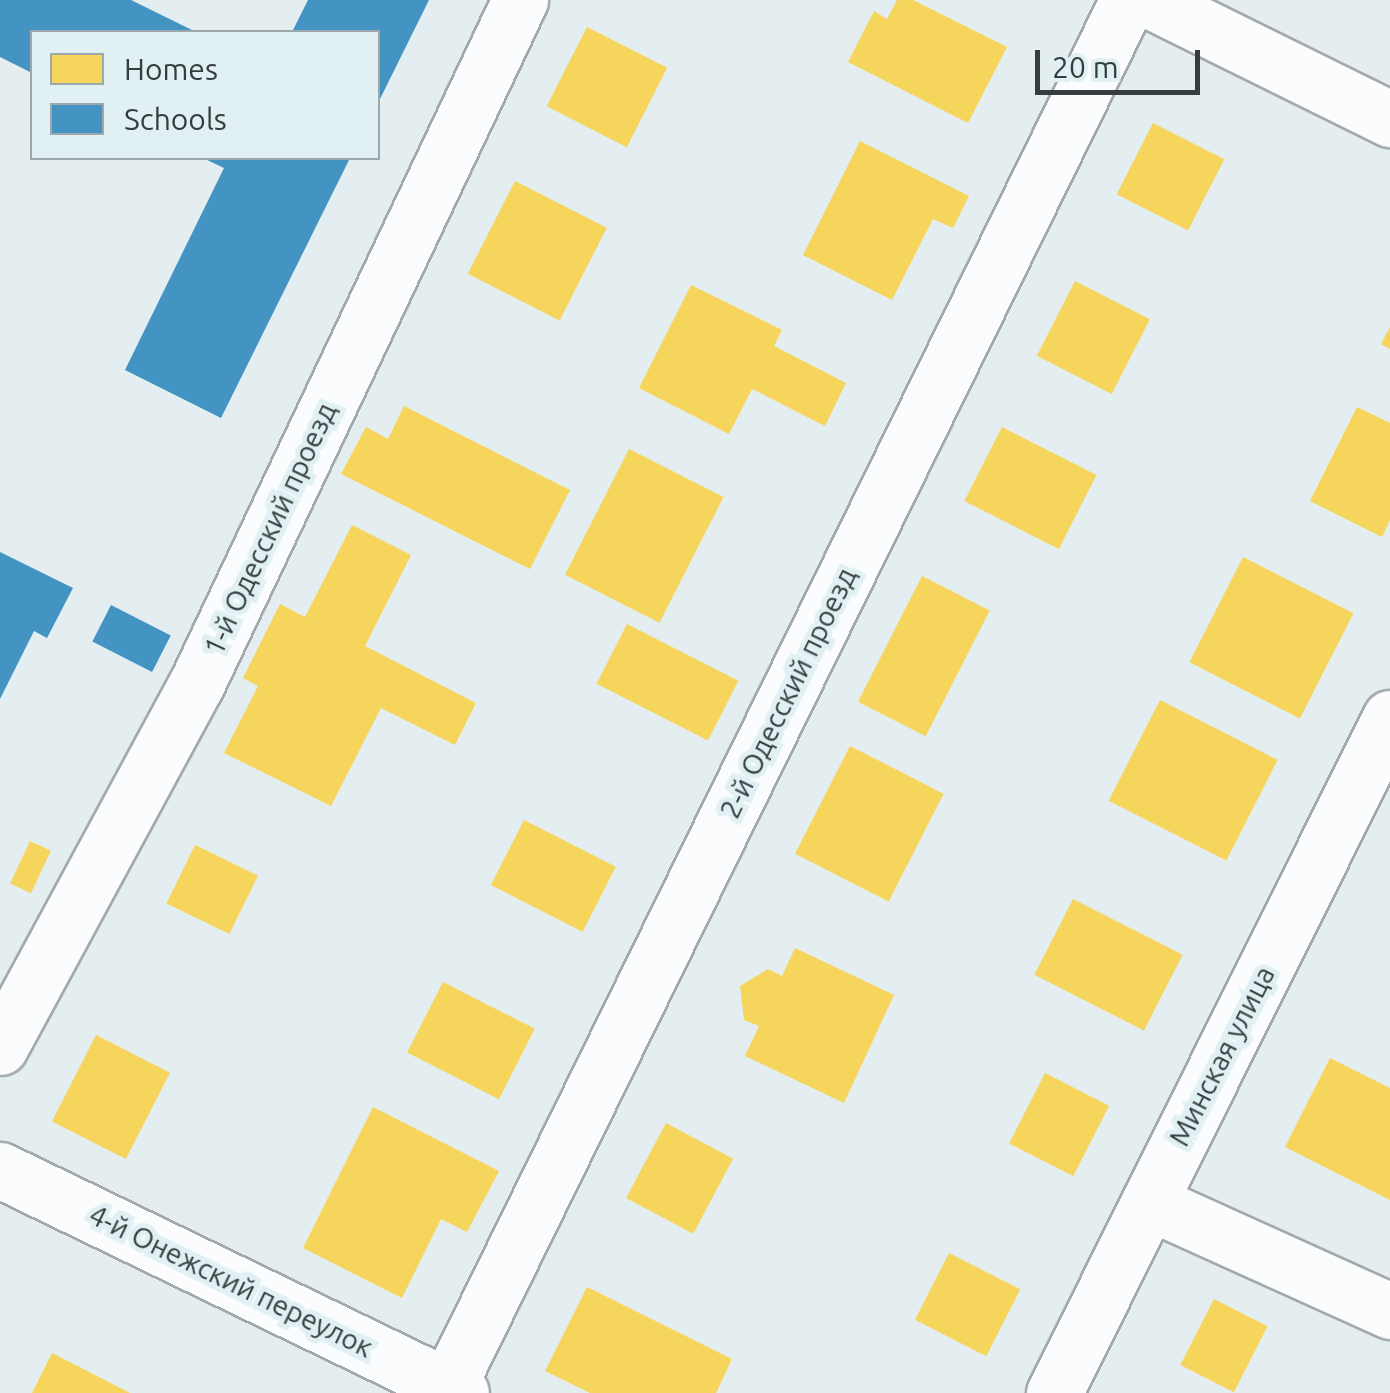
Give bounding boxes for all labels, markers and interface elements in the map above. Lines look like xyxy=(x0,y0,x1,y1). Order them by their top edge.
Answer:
legend xyxy=(30,30,380,160)
scale bar xyxy=(1040,30,1205,92)
text: 20 m xyxy=(1052,50,1119,84)
text: Homes xyxy=(124,52,218,86)
text: Schools xyxy=(124,102,227,136)
street label: 1-й Одесский проезд xyxy=(197,398,343,660)
street label: 2-й Одесский проезд xyxy=(713,562,863,824)
street label: Минская улица xyxy=(1162,961,1282,1151)
street label: 4-й Онежский переулок xyxy=(84,1198,378,1364)

